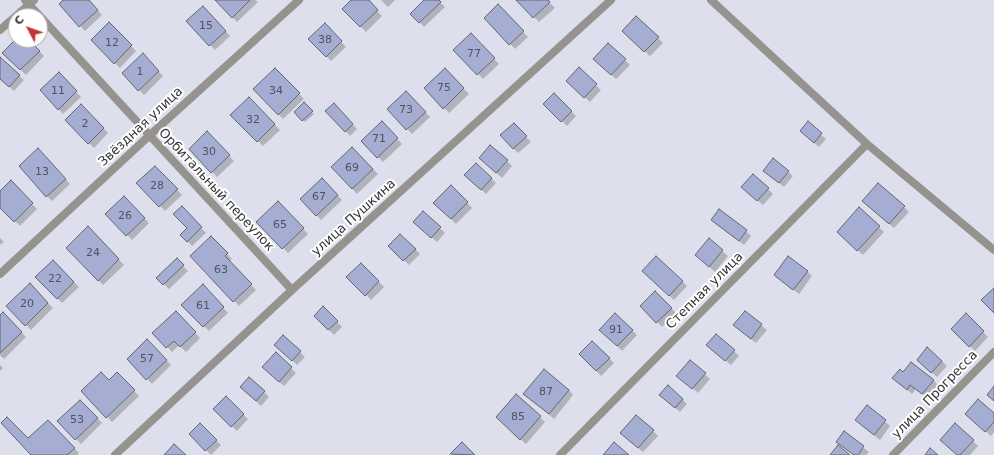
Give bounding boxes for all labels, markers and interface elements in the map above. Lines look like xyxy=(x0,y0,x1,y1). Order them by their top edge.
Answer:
north arrow xyxy=(8,8,48,48)
text: С xyxy=(12,13,27,28)
house number: 15 xyxy=(199,19,213,33)
house number: 38 xyxy=(318,33,332,47)
house number: 12 xyxy=(105,36,119,50)
house number: 77 xyxy=(467,47,481,61)
house number: 1 xyxy=(137,65,143,79)
house number: 75 xyxy=(437,81,451,95)
house number: 11 xyxy=(51,84,65,98)
street label: Звёздная улица xyxy=(96,84,186,170)
house number: 34 xyxy=(269,84,283,98)
house number: 73 xyxy=(399,103,413,117)
house number: 32 xyxy=(246,113,260,127)
house number: 2 xyxy=(82,117,88,131)
street label: Орбитальный переулок xyxy=(155,125,277,255)
house number: 71 xyxy=(372,132,386,146)
house number: 30 xyxy=(202,145,216,159)
house number: 69 xyxy=(345,161,359,175)
house number: 13 xyxy=(35,165,49,179)
street label: улица Пушкина xyxy=(309,176,399,260)
house number: 28 xyxy=(150,179,164,193)
house number: 67 xyxy=(312,190,326,204)
house number: 26 xyxy=(118,209,132,223)
house number: 65 xyxy=(273,218,287,232)
house number: 24 xyxy=(86,246,100,260)
street label: Степная улица xyxy=(663,249,747,333)
house number: 63 xyxy=(214,263,228,277)
house number: 22 xyxy=(48,272,62,286)
house number: 20 xyxy=(20,297,34,311)
house number: 61 xyxy=(196,299,210,313)
house number: 91 xyxy=(609,323,623,337)
street label: улица Прогресса xyxy=(889,348,981,442)
house number: 57 xyxy=(140,352,154,366)
house number: 87 xyxy=(539,385,553,399)
house number: 85 xyxy=(511,410,525,424)
house number: 53 xyxy=(70,413,84,427)

